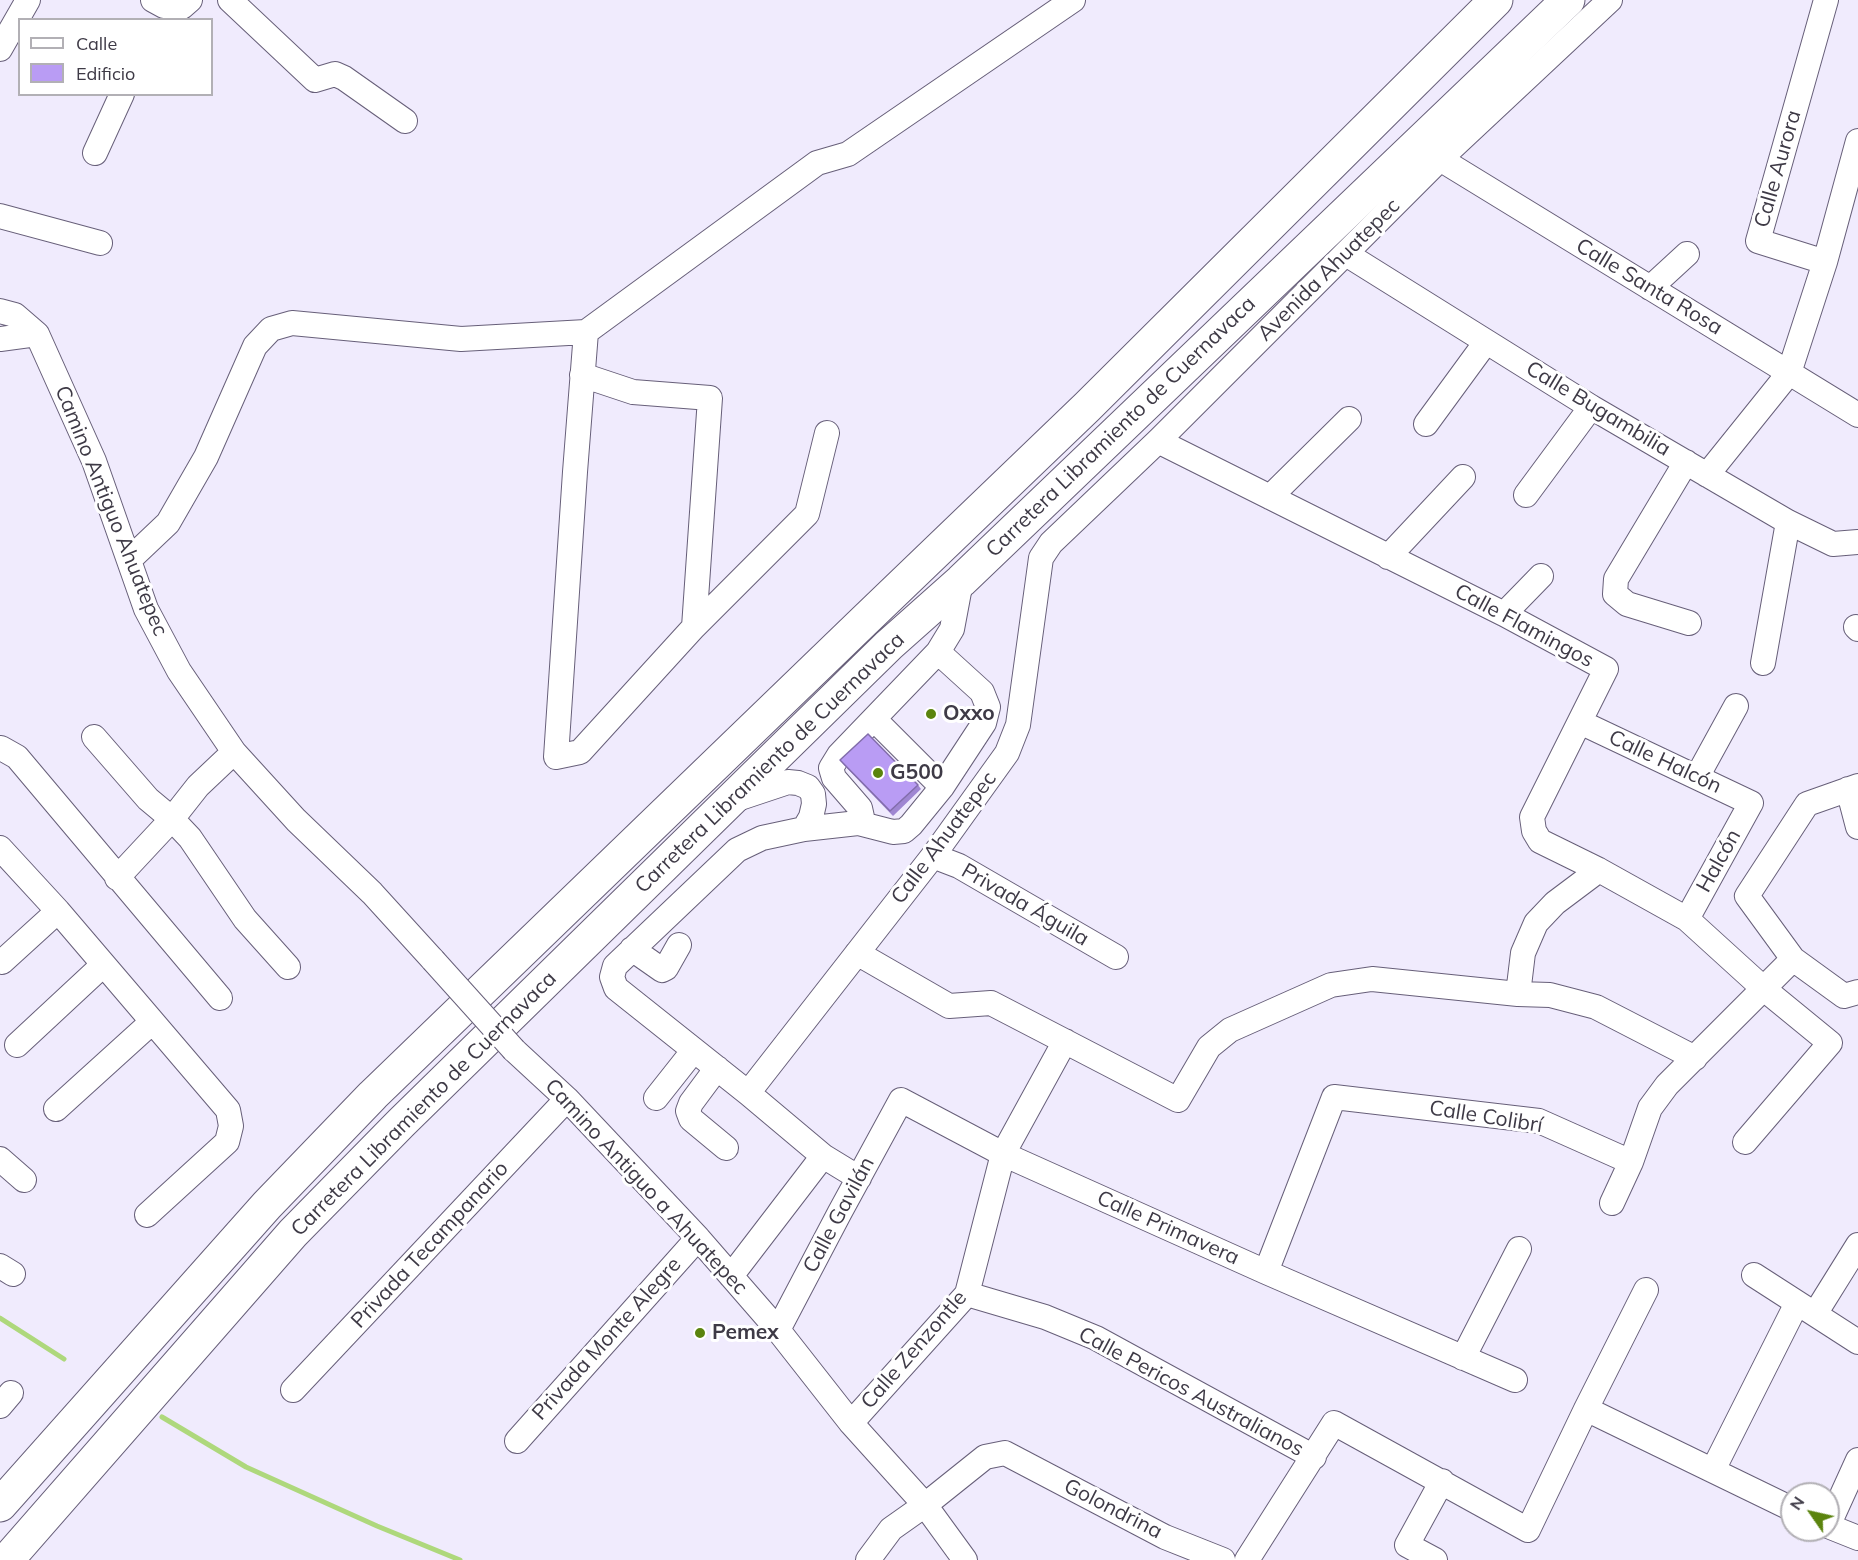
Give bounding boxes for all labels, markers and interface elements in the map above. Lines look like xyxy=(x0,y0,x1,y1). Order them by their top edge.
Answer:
legend xyxy=(18,18,213,96)
text: Calle xyxy=(76,32,117,55)
text: Edificio xyxy=(76,62,135,85)
street label: Calle Aurora xyxy=(1749,108,1807,230)
street label: Avenida Ahuatepec xyxy=(1253,194,1405,346)
street label: Calle Santa Rosa xyxy=(1571,233,1727,341)
street label: Carretera Libramiento de Cuernavaca xyxy=(981,291,1261,563)
street label: Calle Bugambilia xyxy=(1521,356,1675,462)
street label: Camino Antiguo Ahuatepec xyxy=(49,382,173,640)
street label: Calle Flamingos xyxy=(1450,579,1598,673)
street label: Carretera Libramiento de Cuernavaca xyxy=(630,627,910,899)
place label: Oxxo xyxy=(943,701,995,727)
marker: Oxxo xyxy=(924,707,938,721)
street label: Calle Halcón xyxy=(1605,725,1725,799)
place label: G500 xyxy=(890,760,943,786)
marker: G500 xyxy=(871,766,885,780)
street label: Calle Ahuatepec xyxy=(886,767,1002,909)
street label: Halcón xyxy=(1691,825,1747,897)
street label: Privada Águila xyxy=(957,858,1093,952)
street label: Carretera Libramiento de Cuernavaca xyxy=(286,966,562,1242)
street label: Camino Antiguo a Ahuatepec xyxy=(539,1074,753,1300)
street label: Calle Colibrí xyxy=(1428,1096,1544,1138)
street label: Calle Gavilán xyxy=(798,1153,880,1277)
street label: Privada Tecampanario xyxy=(346,1156,514,1334)
street label: Calle Primavera xyxy=(1093,1185,1243,1271)
street label: Privada Monte Alegre xyxy=(527,1252,687,1426)
street label: Calle Zenzontle xyxy=(856,1286,972,1414)
place label: Pemex xyxy=(712,1320,779,1346)
street label: Calle Pericos Australianos xyxy=(1074,1322,1308,1462)
marker: Pemex xyxy=(693,1326,707,1340)
street label: Golondrina xyxy=(1060,1474,1166,1544)
north arrow xyxy=(1780,1482,1840,1542)
text: N xyxy=(1785,1492,1808,1514)

